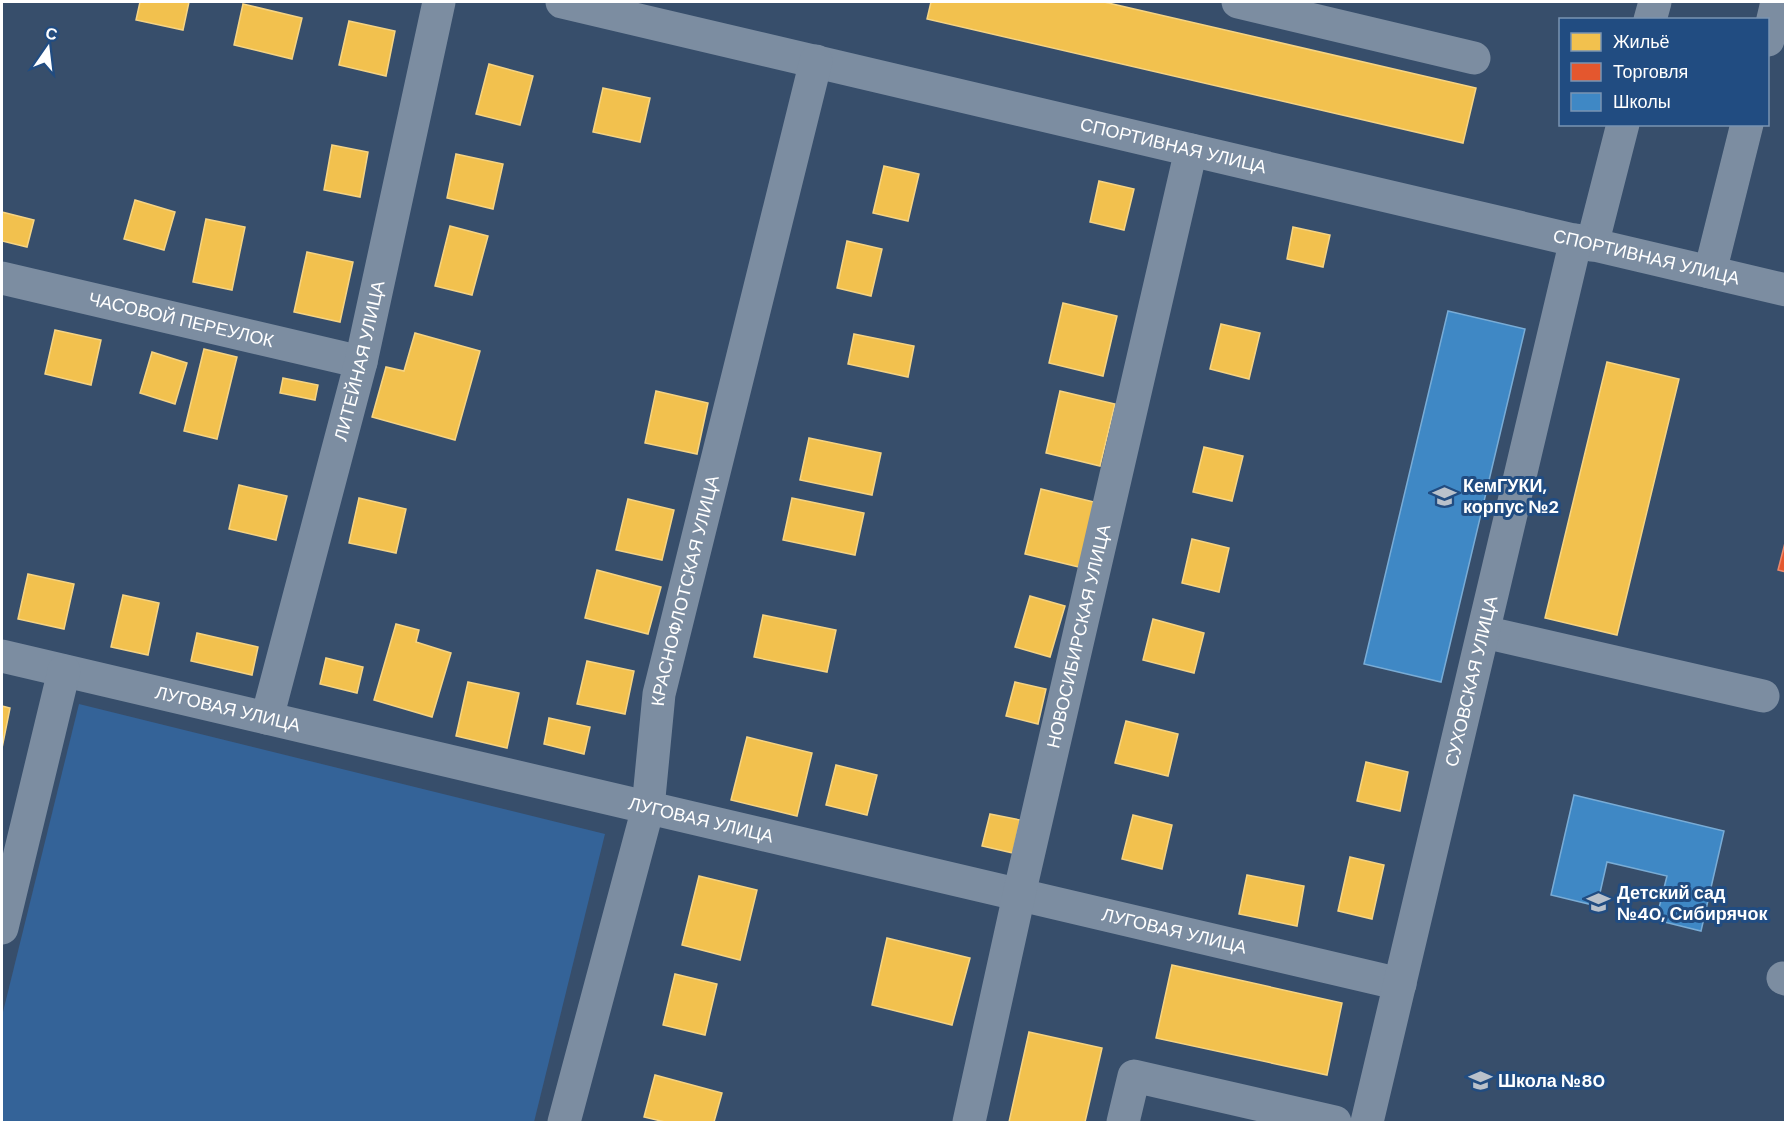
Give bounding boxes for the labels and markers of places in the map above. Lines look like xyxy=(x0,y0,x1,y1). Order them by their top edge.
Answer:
place label: КемГУКИ, корпус №2 xyxy=(1463,474,1559,519)
school or university icon: КемГУКИ, корпус №2 xyxy=(1432,483,1458,509)
place label: Детский сад №40, Сибирячок xyxy=(1617,881,1769,926)
school or university icon: Детский сад №40, Сибирячок xyxy=(1586,890,1612,916)
school or university icon: Школа №80 xyxy=(1467,1068,1493,1094)
place label: Школа №80 xyxy=(1498,1069,1605,1093)

